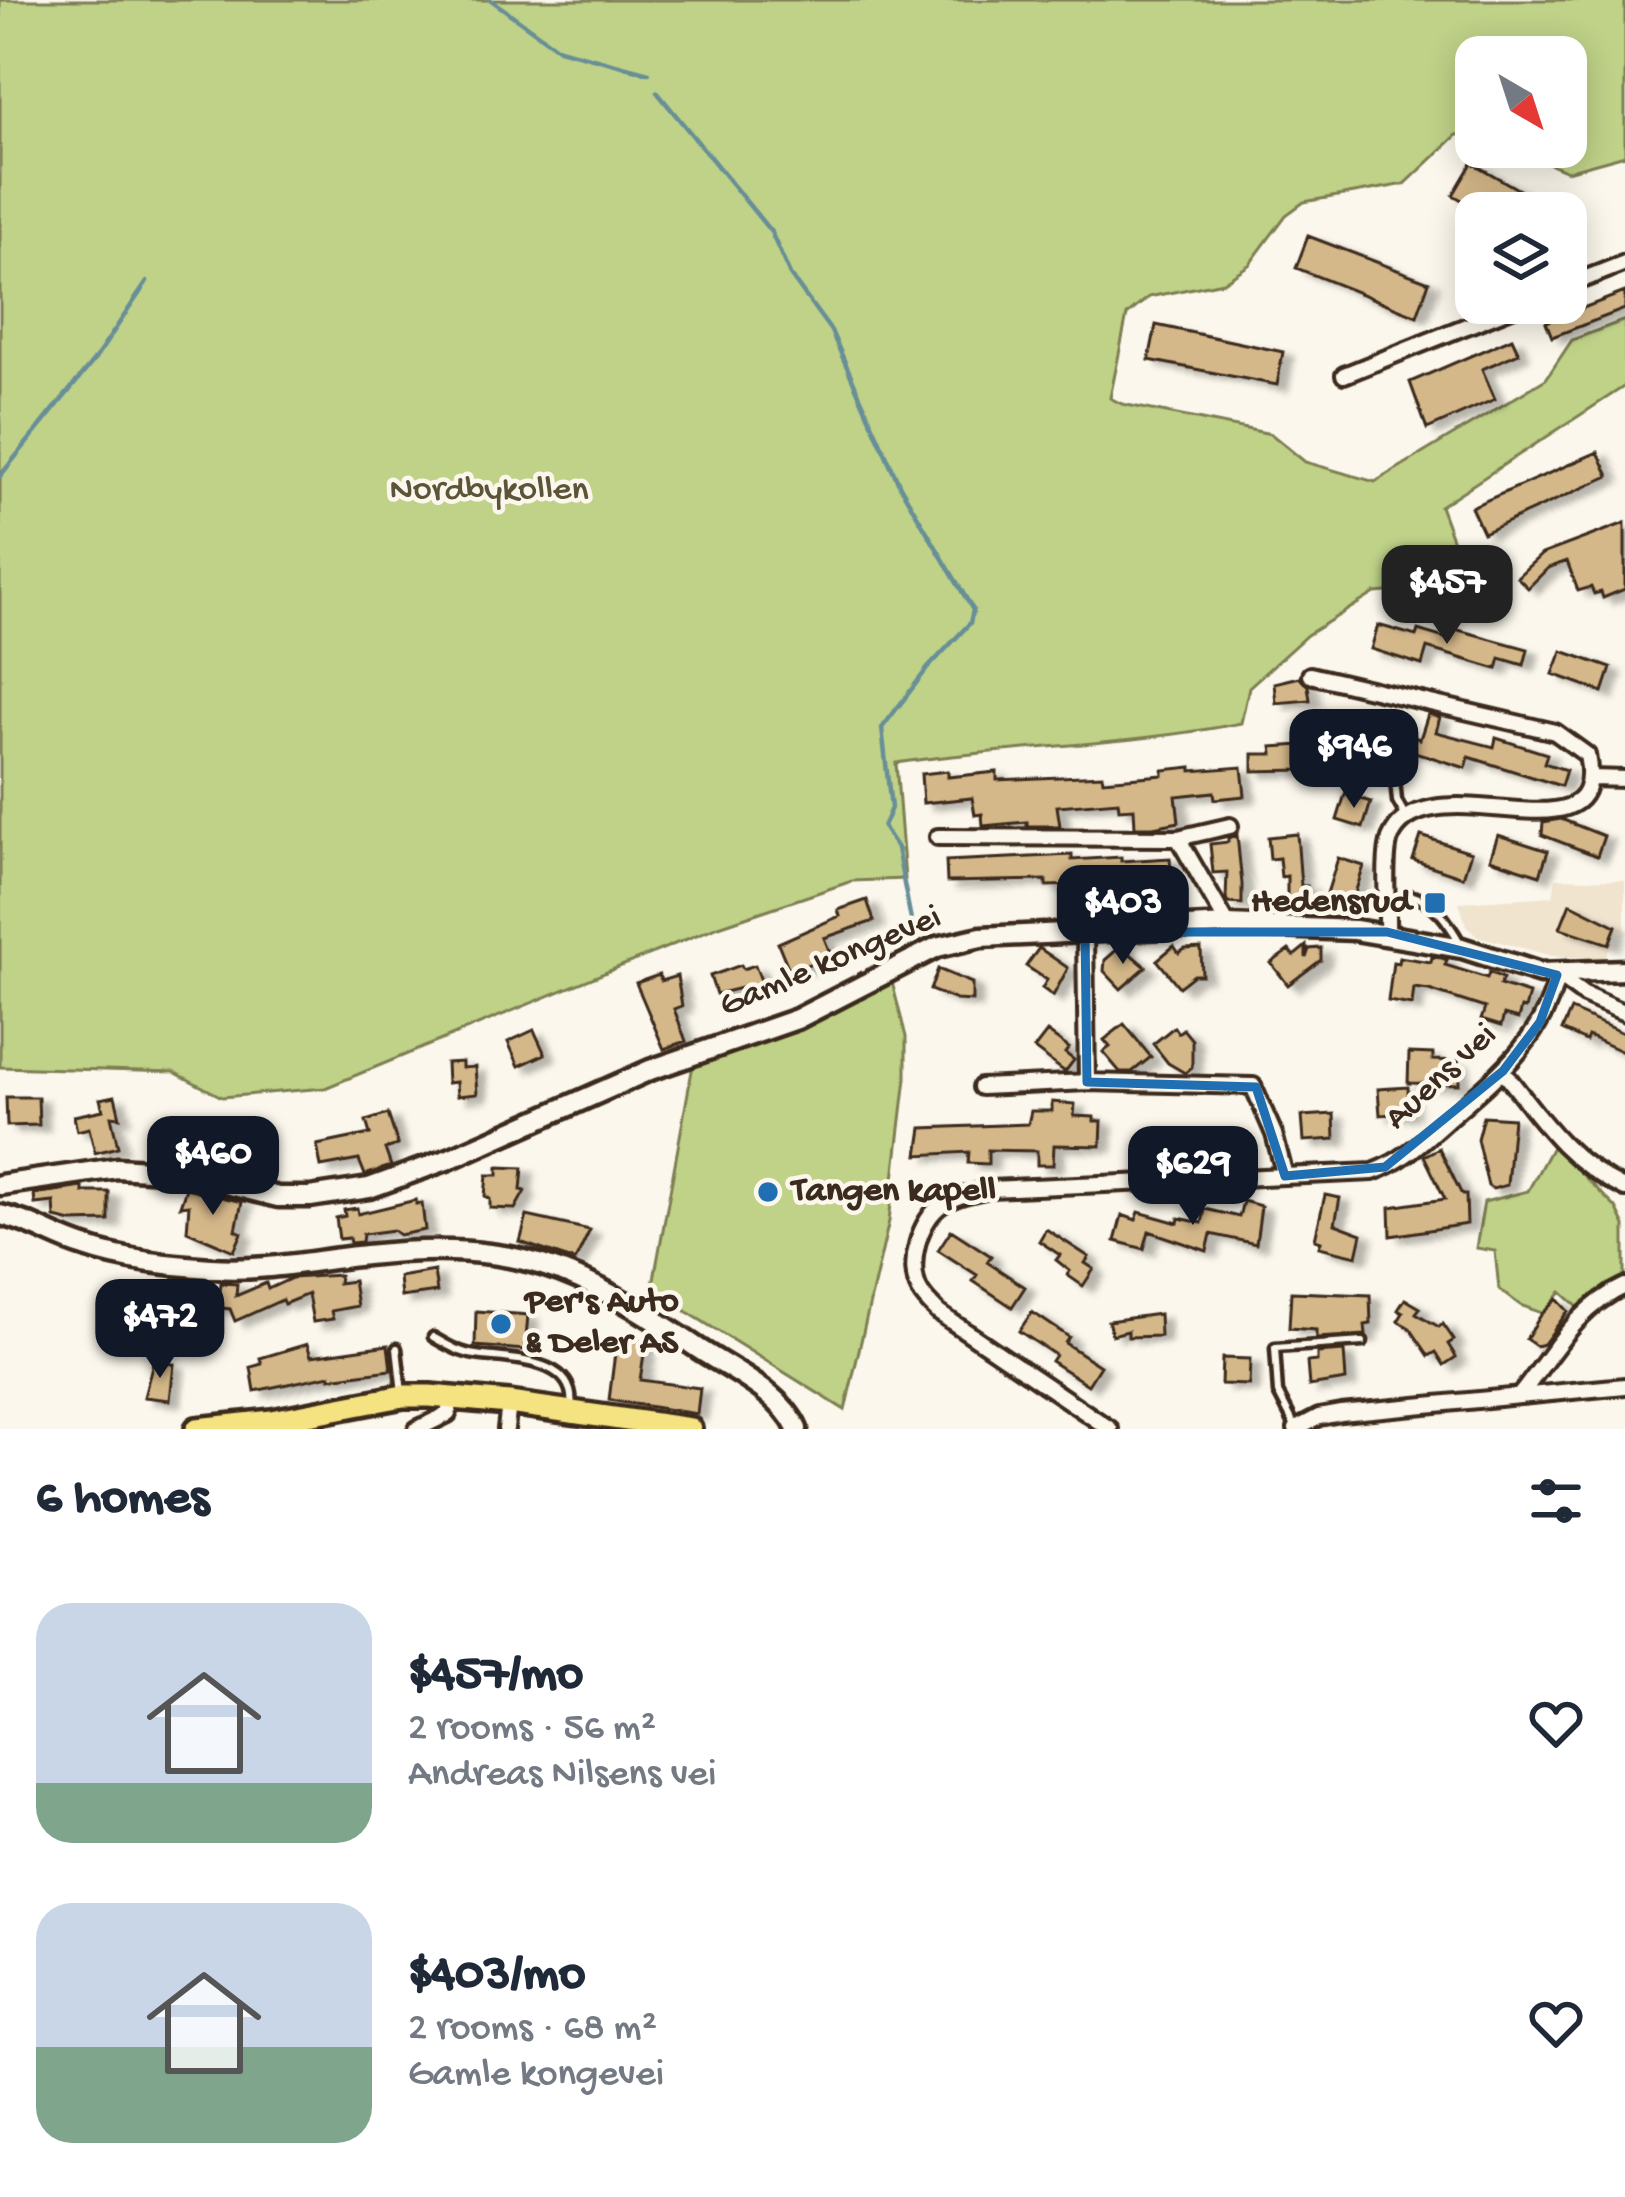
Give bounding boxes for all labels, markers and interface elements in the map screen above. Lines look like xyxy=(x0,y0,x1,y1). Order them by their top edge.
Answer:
north arrow xyxy=(1455,36,1587,168)
map controls xyxy=(1455,36,1587,324)
button: layers xyxy=(1455,192,1587,324)
park label: Nordbykollen xyxy=(389,470,589,513)
pin: $457 xyxy=(1376,545,1518,647)
text: $457 xyxy=(1409,561,1485,607)
pin: $946 xyxy=(1283,709,1425,811)
text: $946 xyxy=(1316,725,1392,771)
pin: $403 xyxy=(1052,865,1194,967)
text: $403 xyxy=(1084,881,1162,927)
place label: Hedensrud xyxy=(1251,882,1415,925)
marker: Hedensrud xyxy=(1422,890,1448,916)
street label: Gamle kongevei xyxy=(714,897,948,1029)
street label: Auens vei xyxy=(1377,1015,1507,1141)
pin: $460 xyxy=(142,1116,284,1218)
pin: $629 xyxy=(1122,1126,1264,1228)
text: $460 xyxy=(174,1132,252,1178)
text: $629 xyxy=(1155,1142,1231,1188)
place label: Tangen kapell xyxy=(789,1171,996,1214)
marker: Tangen kapell xyxy=(755,1179,781,1205)
pin: $472 xyxy=(89,1279,231,1381)
place label: Per's Auto & Deler AS xyxy=(523,1282,679,1366)
text: $472 xyxy=(122,1295,198,1341)
marker: Per's Auto & Deler AS xyxy=(488,1311,514,1337)
icon: filters xyxy=(1523,1468,1589,1534)
text: 6 homes xyxy=(36,1471,209,1531)
text: $457/mo xyxy=(408,1647,583,1707)
icon: home xyxy=(132,1651,276,1795)
icon: heart xyxy=(1523,1690,1589,1756)
text: 2 rooms · 56 m² xyxy=(408,1707,656,1753)
text: Andreas Nilsens vei xyxy=(408,1753,716,1799)
text: $403/mo xyxy=(408,1947,585,2007)
icon: home xyxy=(132,1951,276,2095)
icon: heart xyxy=(1523,1990,1589,2056)
text: 2 rooms · 68 m² xyxy=(408,2007,657,2053)
text: Gamle kongevei xyxy=(408,2053,664,2099)

